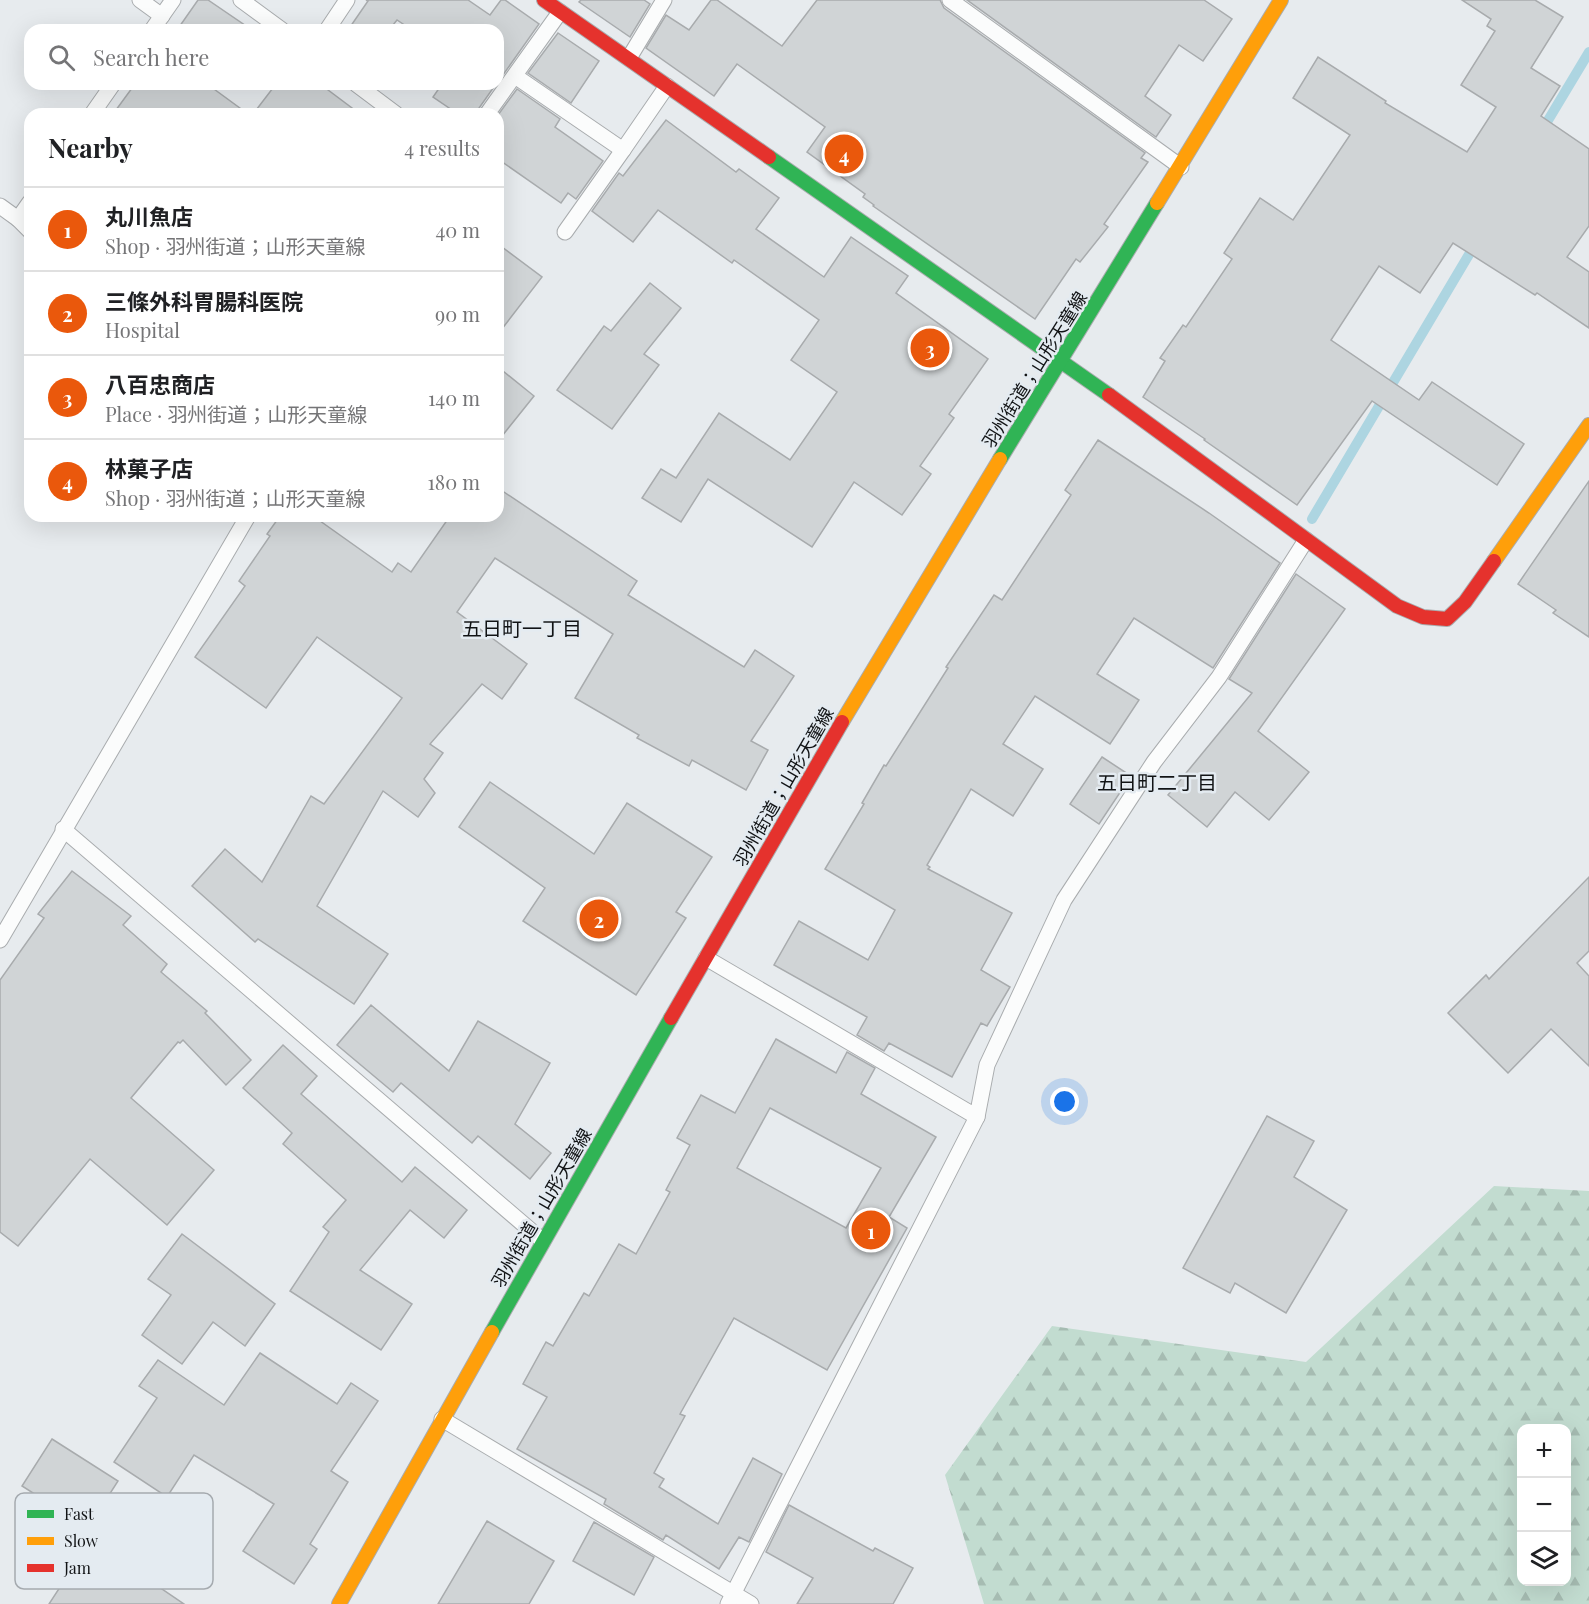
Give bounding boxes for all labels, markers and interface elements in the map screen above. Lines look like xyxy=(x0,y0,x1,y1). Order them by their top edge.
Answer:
search box xyxy=(24,24,504,90)
icon: search xyxy=(45,41,78,74)
text: Search here xyxy=(93,42,209,72)
text: Nearby xyxy=(48,130,133,165)
pin: 4 xyxy=(824,132,864,176)
text: 4 results xyxy=(404,134,480,161)
text: 丸川魚店 xyxy=(105,201,193,231)
text: 1 xyxy=(64,216,71,243)
text: 40 m xyxy=(435,216,480,243)
text: Shop · 羽州街道；山形天童線 xyxy=(105,232,365,259)
text: 三條外科胃腸科医院 xyxy=(105,286,303,316)
street label: 羽州街道；山形天童線 xyxy=(976,287,1092,452)
text: 2 xyxy=(62,300,73,327)
text: 90 m xyxy=(435,300,480,327)
text: Hospital xyxy=(105,316,180,343)
pin: 3 xyxy=(910,326,950,370)
text: 八百忠商店 xyxy=(105,369,215,399)
text: 3 xyxy=(63,384,72,411)
text: 140 m xyxy=(428,384,480,411)
text: Place · 羽州街道；山形天童線 xyxy=(105,400,367,427)
text: 林菓子店 xyxy=(105,453,193,483)
text: 4 xyxy=(62,468,73,495)
text: 180 m xyxy=(427,468,480,495)
text: Shop · 羽州街道；山形天童線 xyxy=(105,484,365,511)
district label: 五日町一丁目 xyxy=(462,614,582,641)
street label: 羽州街道；山形天童線 xyxy=(728,703,839,870)
district label: 五日町二丁目 xyxy=(1097,768,1217,795)
pin: 2 xyxy=(580,896,618,942)
your location xyxy=(1050,1087,1079,1116)
street label: 羽州街道；山形天童線 xyxy=(486,1124,597,1291)
pin: 1 xyxy=(852,1208,890,1252)
map controls xyxy=(1517,1424,1571,1586)
button: + xyxy=(1517,1424,1571,1478)
button: − xyxy=(1517,1478,1571,1532)
legend xyxy=(15,1493,213,1589)
text: Fast xyxy=(64,1503,94,1524)
text: Slow xyxy=(64,1530,99,1551)
button: layers xyxy=(1517,1532,1571,1586)
text: Jam xyxy=(63,1557,91,1578)

